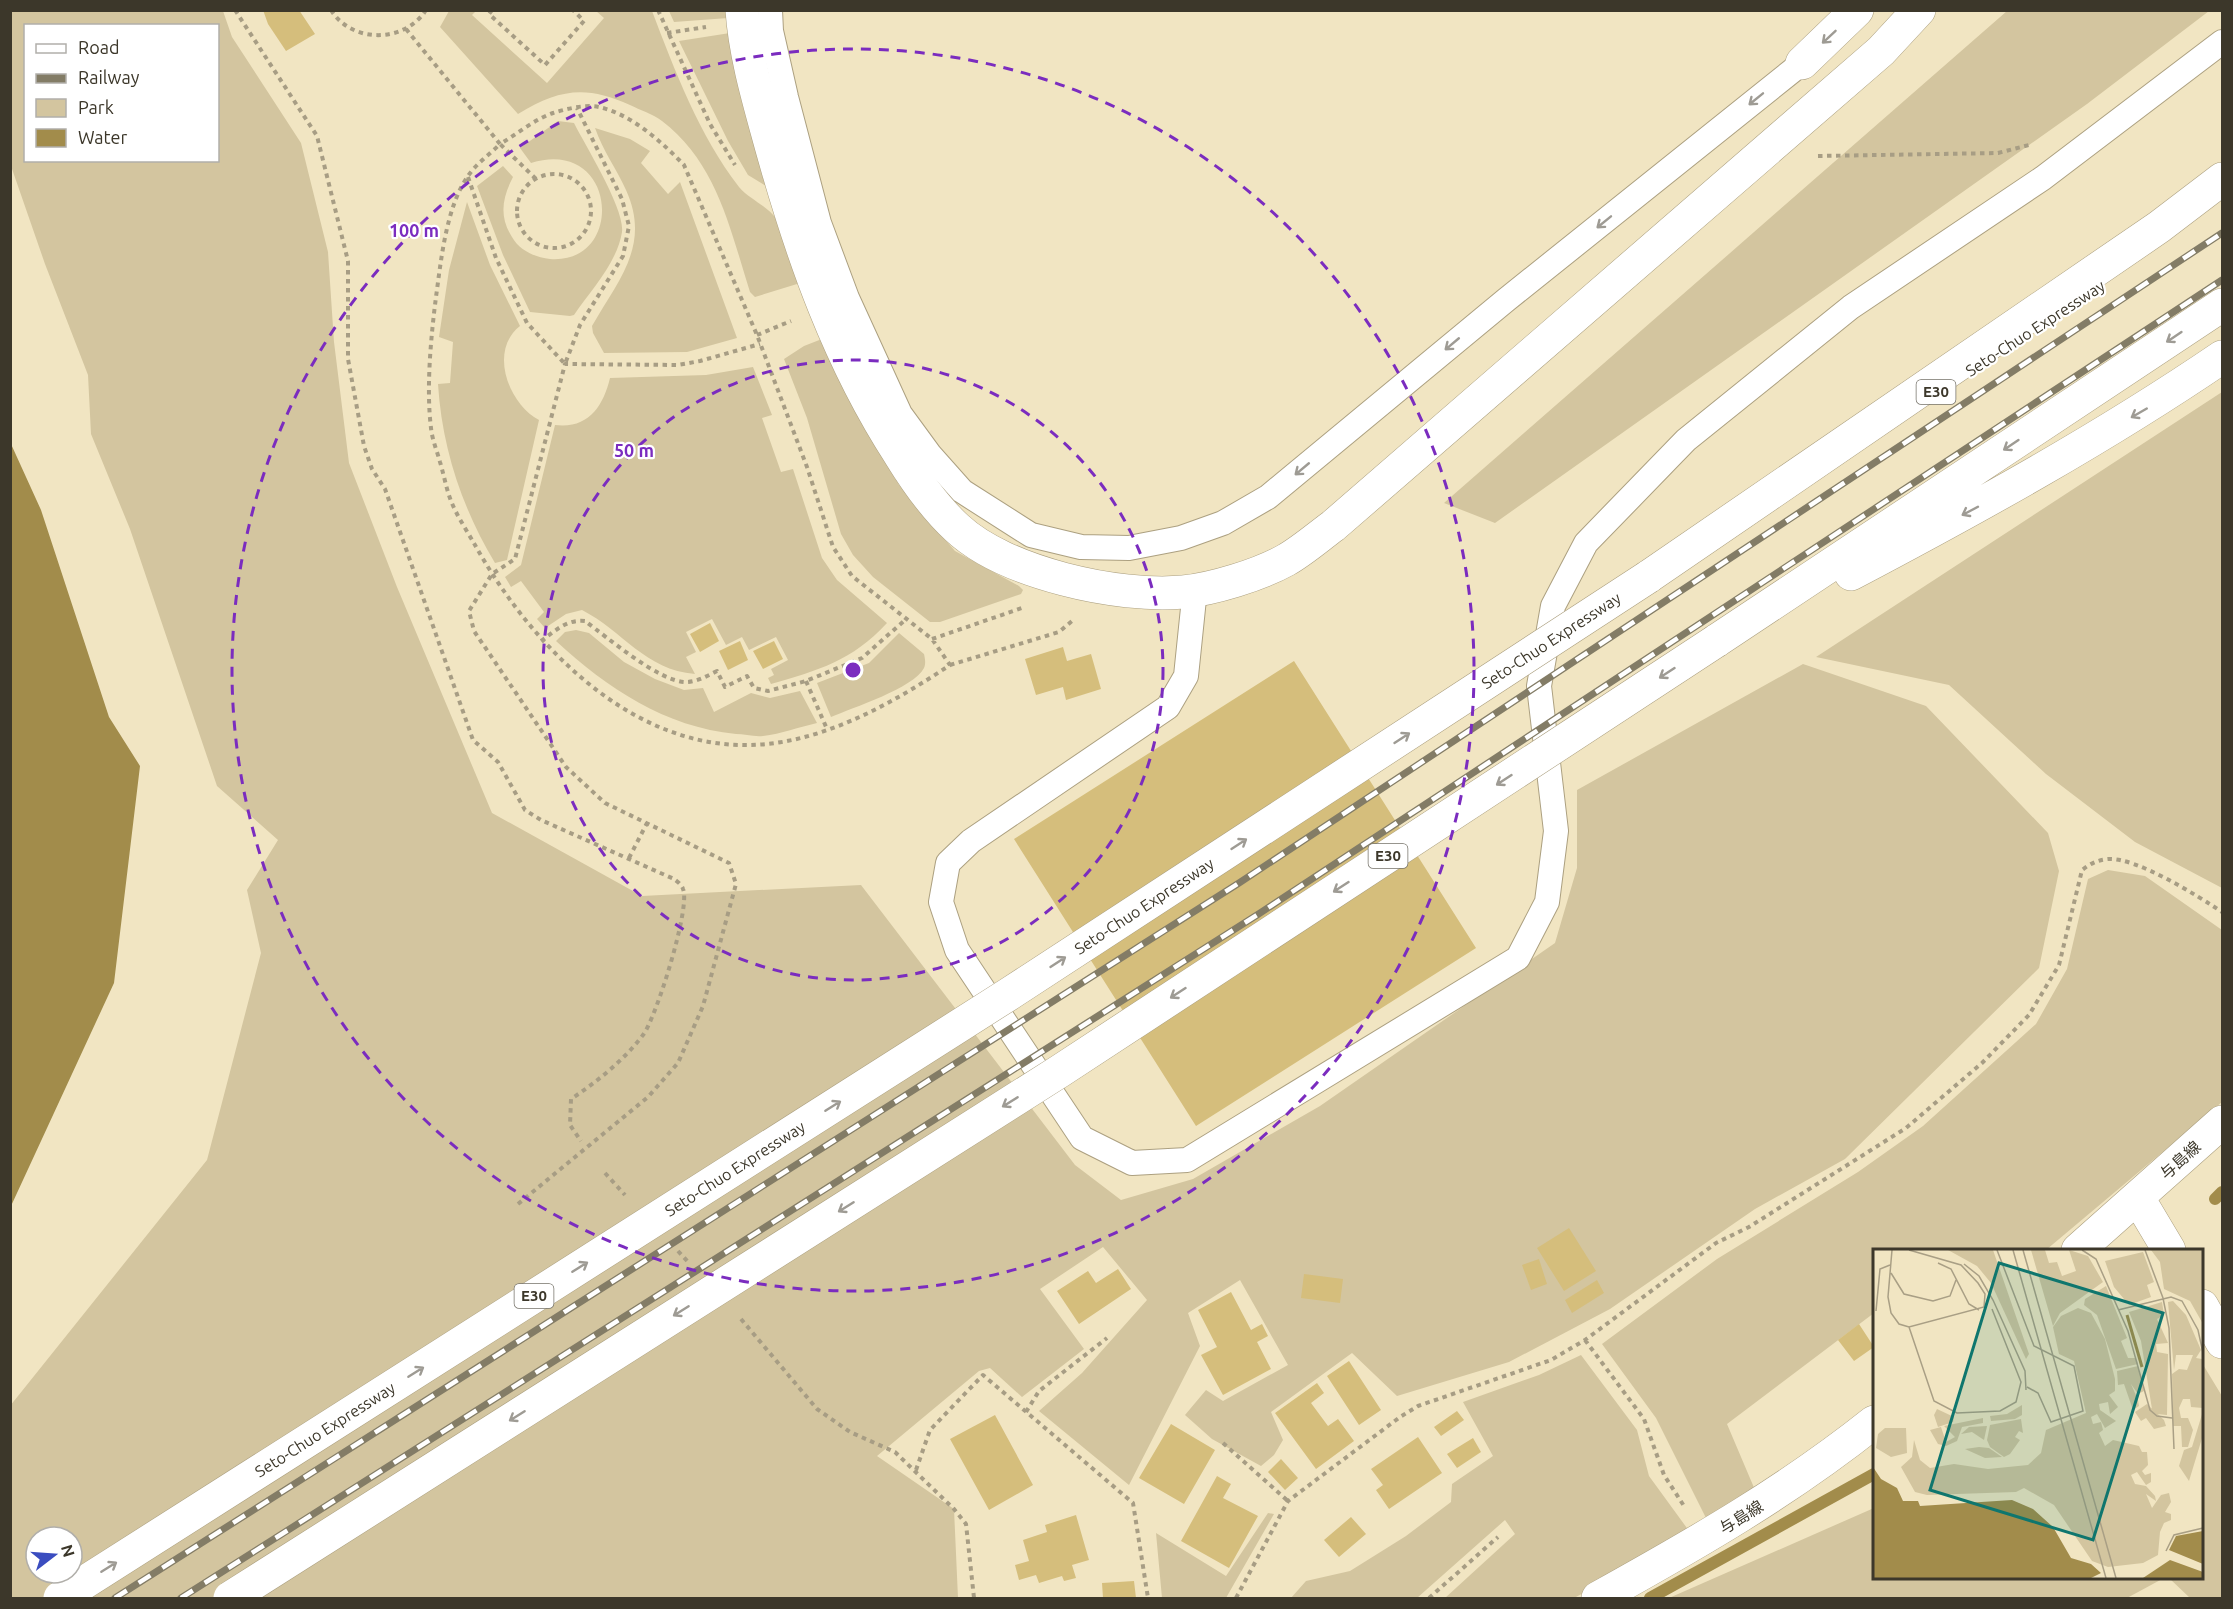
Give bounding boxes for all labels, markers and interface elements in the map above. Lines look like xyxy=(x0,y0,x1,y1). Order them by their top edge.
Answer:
legend xyxy=(24,24,219,162)
one-way arrow xyxy=(1822,29,1837,44)
text: Road xyxy=(78,37,120,57)
text: Railway xyxy=(78,67,140,87)
one-way arrow xyxy=(1748,93,1764,106)
text: Park xyxy=(78,97,114,117)
text: Water xyxy=(78,127,128,147)
one-way arrow xyxy=(1596,215,1612,228)
text: 100 m xyxy=(389,220,439,240)
street label: Seto-Chuo Expressway xyxy=(1962,276,2108,380)
one-way arrow xyxy=(2166,331,2183,343)
one-way arrow xyxy=(1445,338,1461,351)
road number: E30 xyxy=(1916,380,1956,404)
one-way arrow xyxy=(2131,407,2148,419)
one-way arrow xyxy=(2004,439,2020,451)
text: 50 m xyxy=(614,440,654,460)
one-way arrow xyxy=(1294,462,1310,475)
one-way arrow xyxy=(1962,505,1979,517)
street label: Seto-Chuo Expressway xyxy=(1478,588,1624,692)
centre of rings xyxy=(843,660,863,680)
one-way arrow xyxy=(1659,668,1676,680)
one-way arrow xyxy=(1393,732,1410,744)
one-way arrow xyxy=(1496,774,1513,786)
one-way arrow xyxy=(1230,838,1247,850)
road number: E30 xyxy=(1368,844,1408,868)
street label: Seto-Chuo Expressway xyxy=(1071,854,1217,958)
one-way arrow xyxy=(1333,881,1350,893)
one-way arrow xyxy=(1049,956,1066,968)
one-way arrow xyxy=(1169,987,1186,1000)
one-way arrow xyxy=(1002,1096,1019,1108)
one-way arrow xyxy=(824,1100,841,1112)
street label: Seto-Chuo Expressway xyxy=(662,1117,808,1220)
street label: 与島線 xyxy=(2156,1137,2204,1183)
one-way arrow xyxy=(838,1201,855,1213)
inset map xyxy=(1873,1249,2203,1579)
one-way arrow xyxy=(571,1261,588,1273)
road number: E30 xyxy=(514,1284,554,1308)
one-way arrow xyxy=(673,1306,690,1318)
one-way arrow xyxy=(407,1366,423,1378)
street label: Seto-Chuo Expressway xyxy=(252,1378,398,1481)
one-way arrow xyxy=(509,1410,525,1422)
street label: 与島線 xyxy=(1716,1497,1766,1537)
north arrow xyxy=(24,1525,84,1585)
text: N xyxy=(58,1542,79,1559)
one-way arrow xyxy=(101,1561,117,1573)

